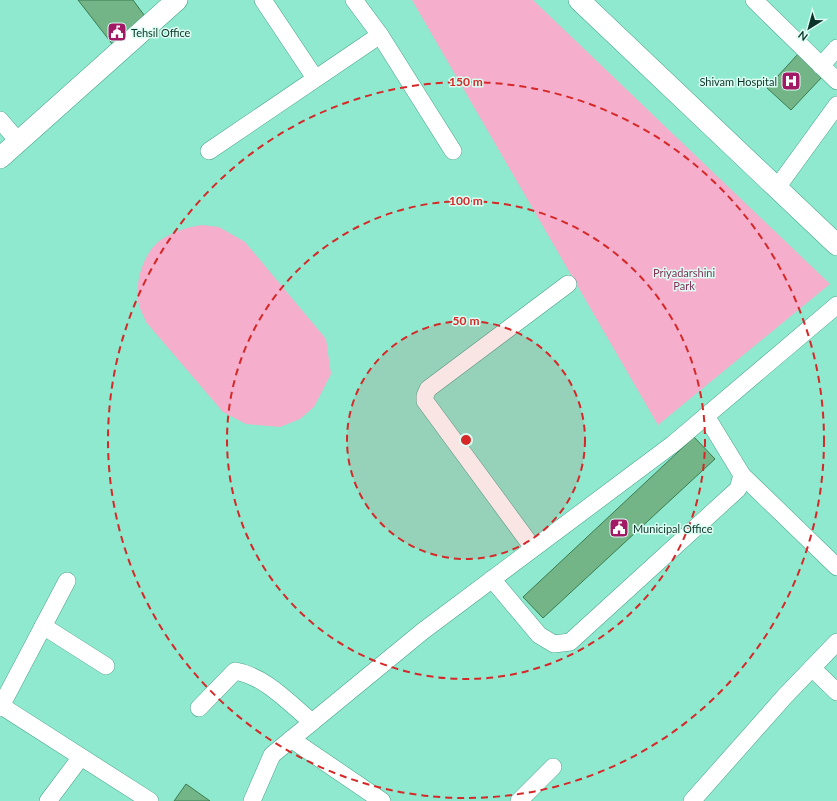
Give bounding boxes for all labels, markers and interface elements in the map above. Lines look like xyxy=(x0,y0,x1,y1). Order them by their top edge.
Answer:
north arrow xyxy=(789,8,829,48)
public building icon: Tehsil Office xyxy=(106,21,128,43)
place label: Tehsil Office xyxy=(131,26,191,39)
text: N xyxy=(795,29,810,44)
hospital icon: Shivam Hospital xyxy=(780,70,802,92)
text: 150 m xyxy=(449,74,483,89)
place label: Shivam Hospital xyxy=(699,75,777,88)
text: 100 m xyxy=(449,193,483,208)
park label: Priyadarshini Park xyxy=(653,266,715,292)
text: 50 m xyxy=(453,313,479,328)
centre of rings xyxy=(459,433,473,447)
public building icon: Municipal Office xyxy=(608,517,630,539)
place label: Municipal Office xyxy=(633,522,713,535)

